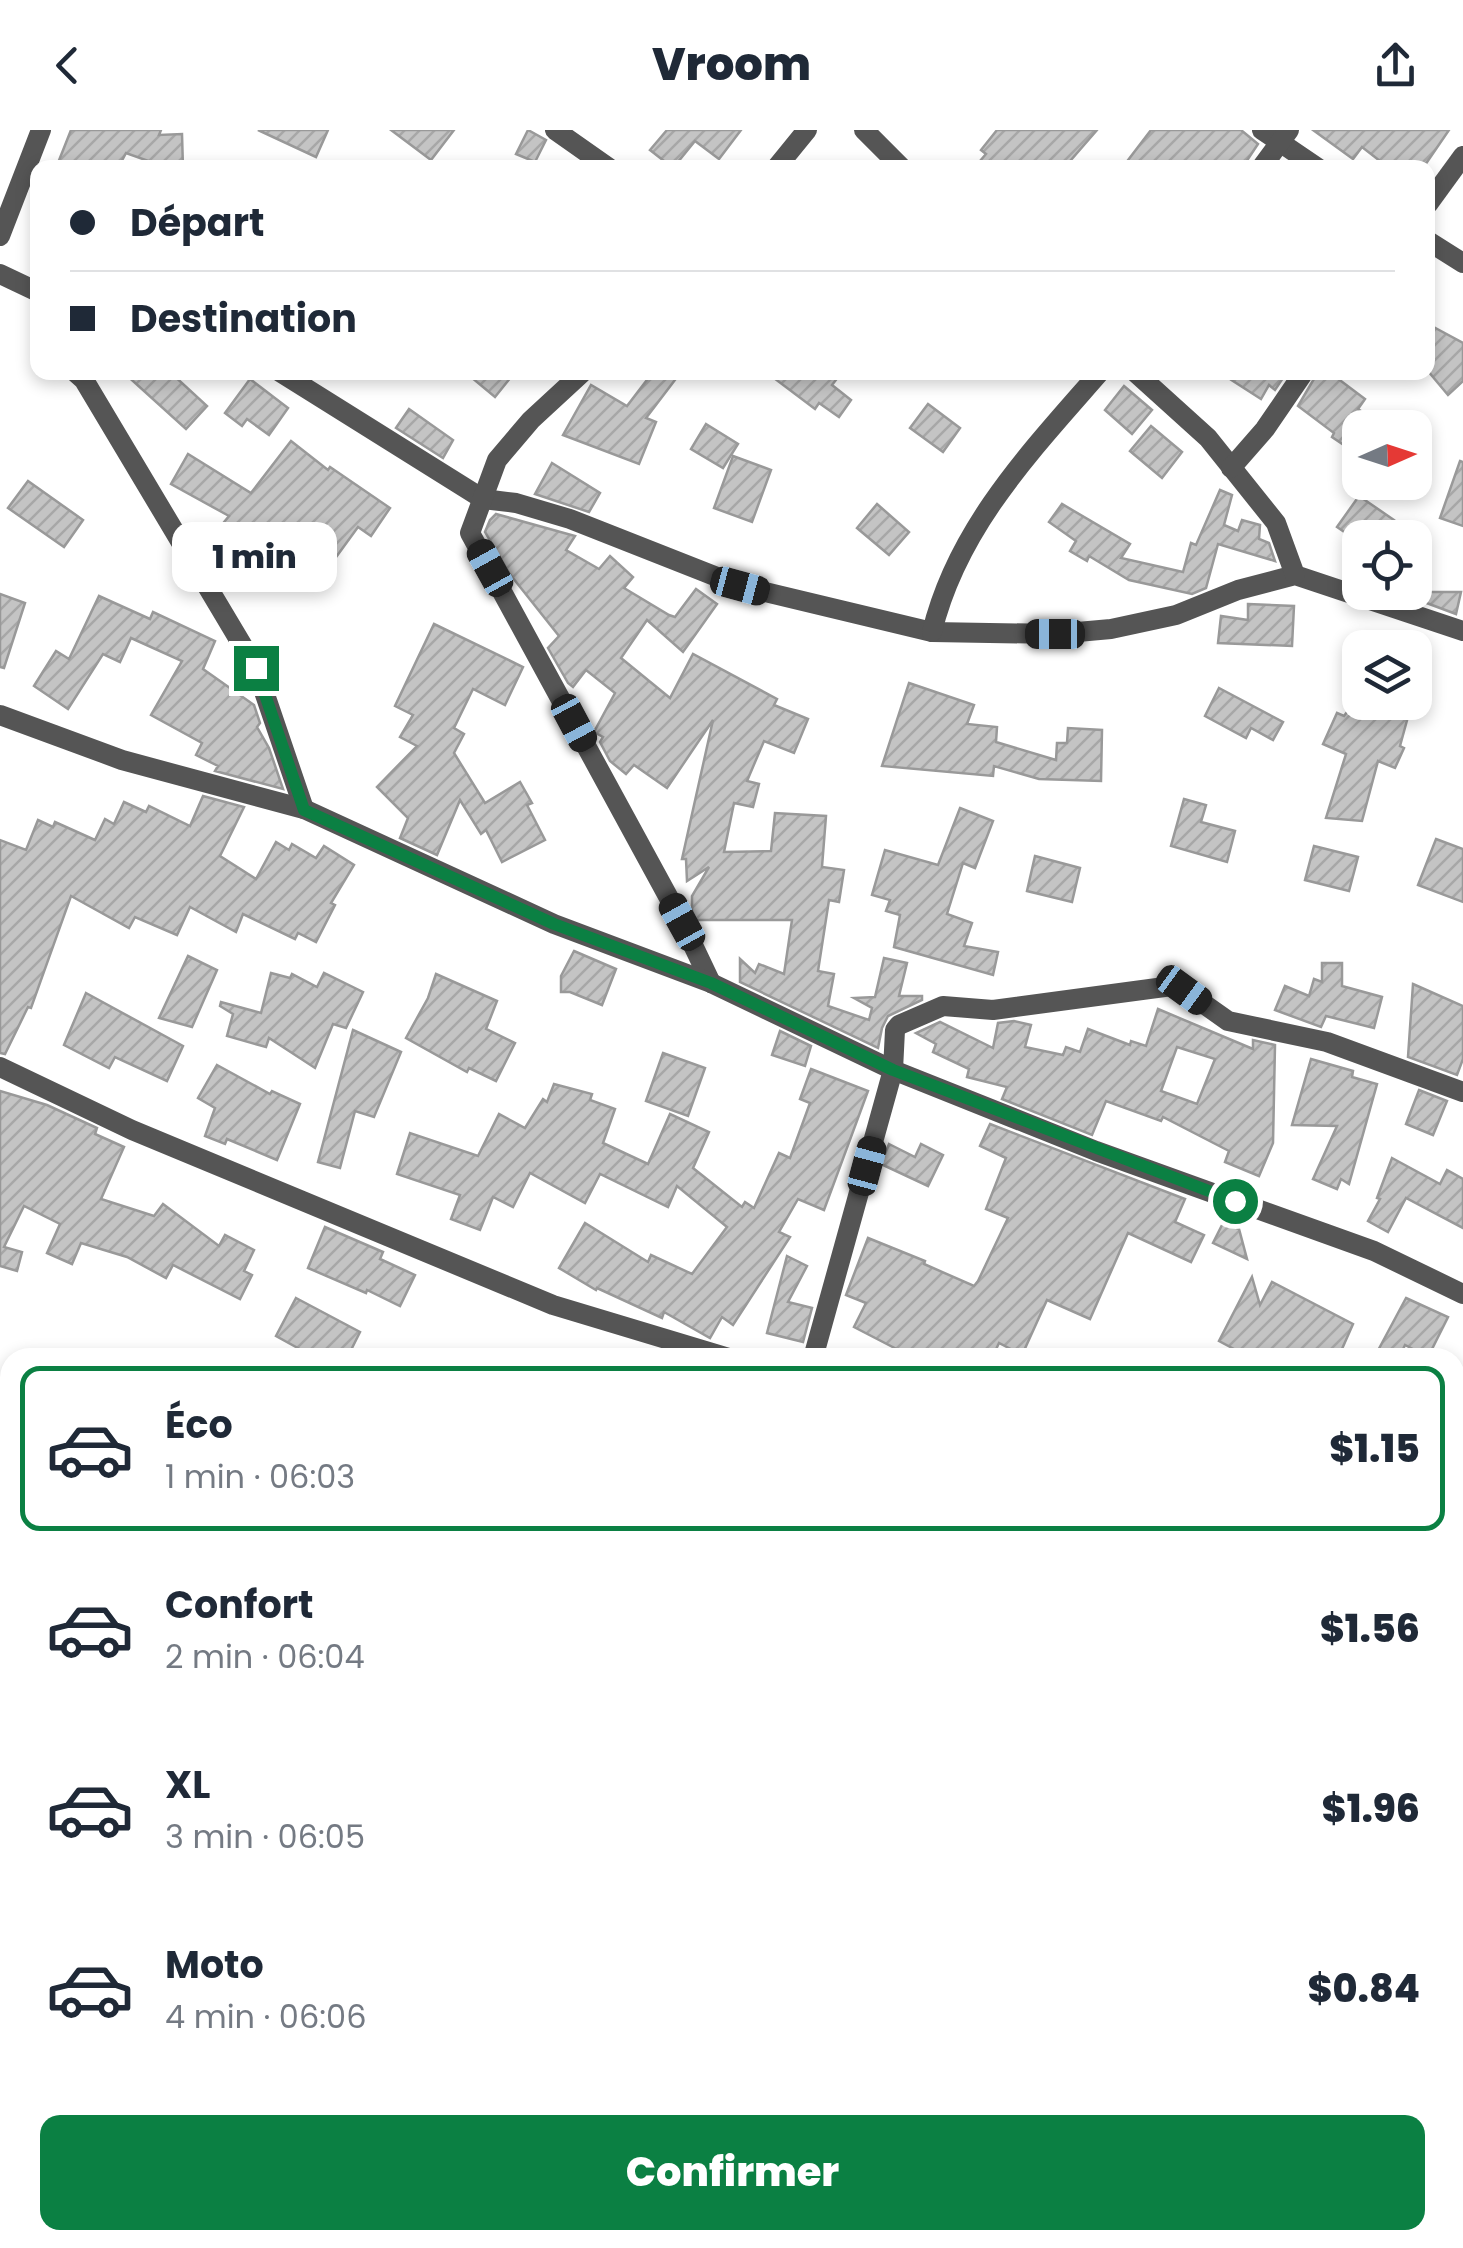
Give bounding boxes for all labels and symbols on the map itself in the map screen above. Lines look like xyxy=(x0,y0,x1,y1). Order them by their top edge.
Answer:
north arrow xyxy=(1342,410,1432,500)
callout: 1 min xyxy=(174,523,338,593)
car xyxy=(462,534,518,602)
car xyxy=(707,564,773,608)
car xyxy=(1025,619,1085,649)
route end xyxy=(234,646,279,691)
car xyxy=(547,689,601,757)
car xyxy=(654,888,710,956)
car xyxy=(1151,960,1217,1020)
car xyxy=(845,1133,889,1199)
route start xyxy=(1213,1179,1258,1224)

